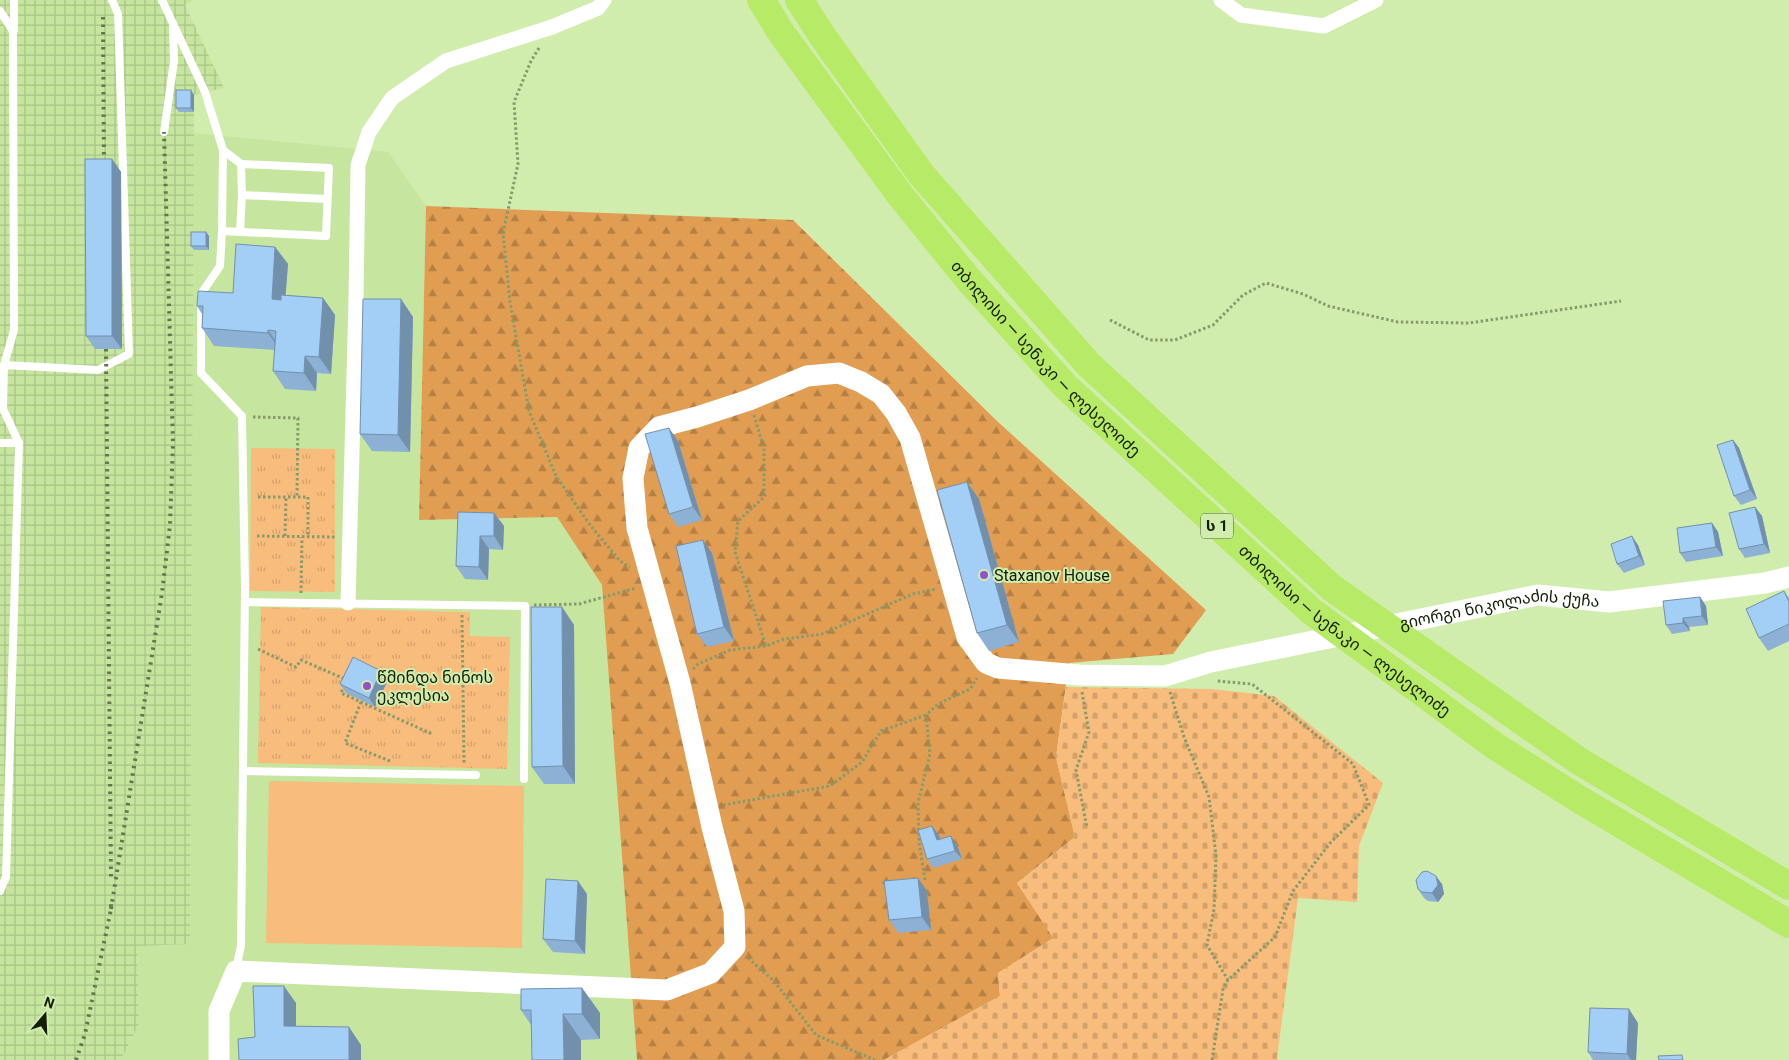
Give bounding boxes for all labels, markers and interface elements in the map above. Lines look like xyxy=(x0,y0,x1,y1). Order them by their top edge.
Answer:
street label: თბილისი — სენაკი — ლესელიძე xyxy=(947,257,1145,461)
road number: ს 1 xyxy=(1201,514,1233,538)
street label: თბილისი — სენაკი — ლესელიძე xyxy=(1235,541,1454,720)
place label: Staxanov House xyxy=(994,566,1110,585)
marker: Staxanov House xyxy=(978,569,990,581)
street label: გიორგი ნიკოლაძის ქუჩა xyxy=(1398,586,1601,633)
place label: წმინდა ნინოს ეკლესია xyxy=(377,668,493,706)
marker: წმინდა ნინოს ეკლესია xyxy=(361,680,373,692)
north arrow xyxy=(20,990,70,1040)
text: N xyxy=(42,994,57,1012)

